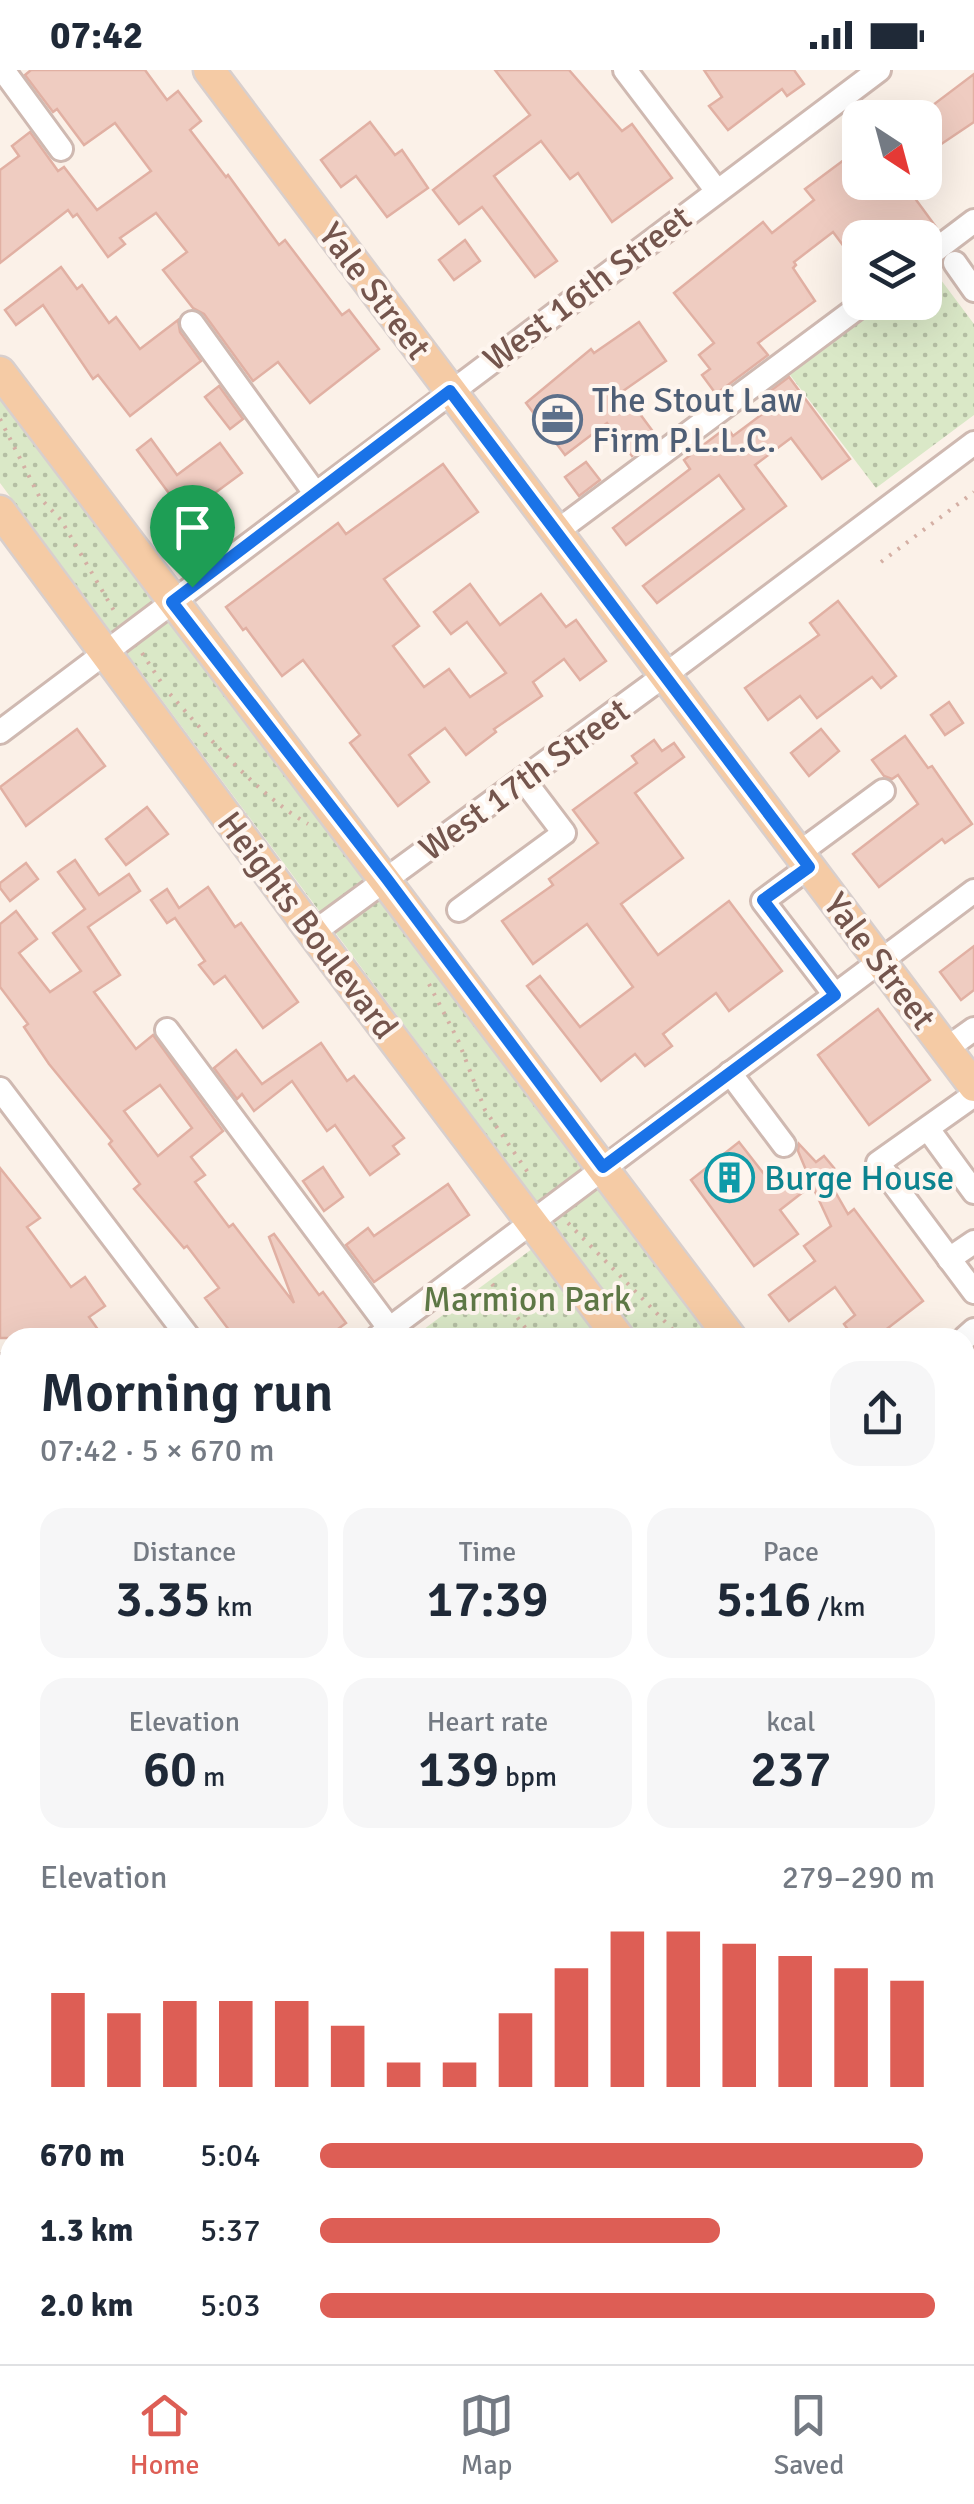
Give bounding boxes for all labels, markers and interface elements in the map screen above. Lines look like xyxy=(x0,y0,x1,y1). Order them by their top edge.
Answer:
text: 07:42 xyxy=(50,12,143,59)
north arrow xyxy=(842,100,942,200)
map controls xyxy=(842,100,942,320)
street label: West 16th Street xyxy=(475,196,700,381)
street label: Yale Street xyxy=(309,214,440,368)
button: layers xyxy=(842,220,942,320)
place label: The Stout Law Firm P.L.L.C. xyxy=(592,379,803,462)
office icon: The Stout Law Firm P.L.L.C. xyxy=(531,394,583,446)
pin xyxy=(150,485,235,588)
icon: arrive xyxy=(165,500,220,555)
street label: West 17th Street xyxy=(411,689,638,870)
street label: Heights Boulevard xyxy=(208,803,407,1048)
street label: Yale Street xyxy=(814,884,945,1038)
building icon: Burge House xyxy=(703,1152,755,1204)
place label: Burge House xyxy=(764,1157,954,1200)
park label: Marmion Park xyxy=(423,1278,631,1321)
text: Morning run xyxy=(40,1359,333,1427)
button: share xyxy=(830,1361,935,1466)
text: 07:42 · 5 × 670 m xyxy=(40,1431,275,1470)
text: Distance xyxy=(132,1535,236,1569)
text: Time xyxy=(459,1535,516,1569)
text: Pace xyxy=(763,1535,819,1569)
text: 3.35 xyxy=(116,1569,210,1631)
text: 17:39 xyxy=(426,1569,549,1631)
text: 5:16 xyxy=(716,1569,811,1631)
text: km xyxy=(210,1590,253,1624)
text: /km xyxy=(811,1590,866,1624)
text: Elevation xyxy=(128,1705,240,1739)
text: Heart rate xyxy=(427,1705,548,1739)
text: kcal xyxy=(766,1705,815,1739)
text: 60 xyxy=(143,1739,197,1801)
text: 139 xyxy=(418,1739,499,1801)
text: 237 xyxy=(750,1739,831,1801)
text: m xyxy=(197,1760,225,1794)
text: bpm xyxy=(499,1760,557,1794)
text: Elevation xyxy=(40,1858,167,1897)
text: 279–290 m xyxy=(782,1858,935,1897)
text: 670 m xyxy=(40,2136,125,2175)
text: 5:04 xyxy=(200,2136,260,2175)
text: 1.3 km xyxy=(40,2211,133,2250)
text: 5:37 xyxy=(200,2211,260,2250)
text: 2.0 km xyxy=(40,2286,133,2325)
text: 5:03 xyxy=(200,2286,260,2325)
tab: Home xyxy=(130,2388,200,2482)
tab: Map xyxy=(459,2388,514,2482)
tab: Saved xyxy=(774,2388,844,2482)

